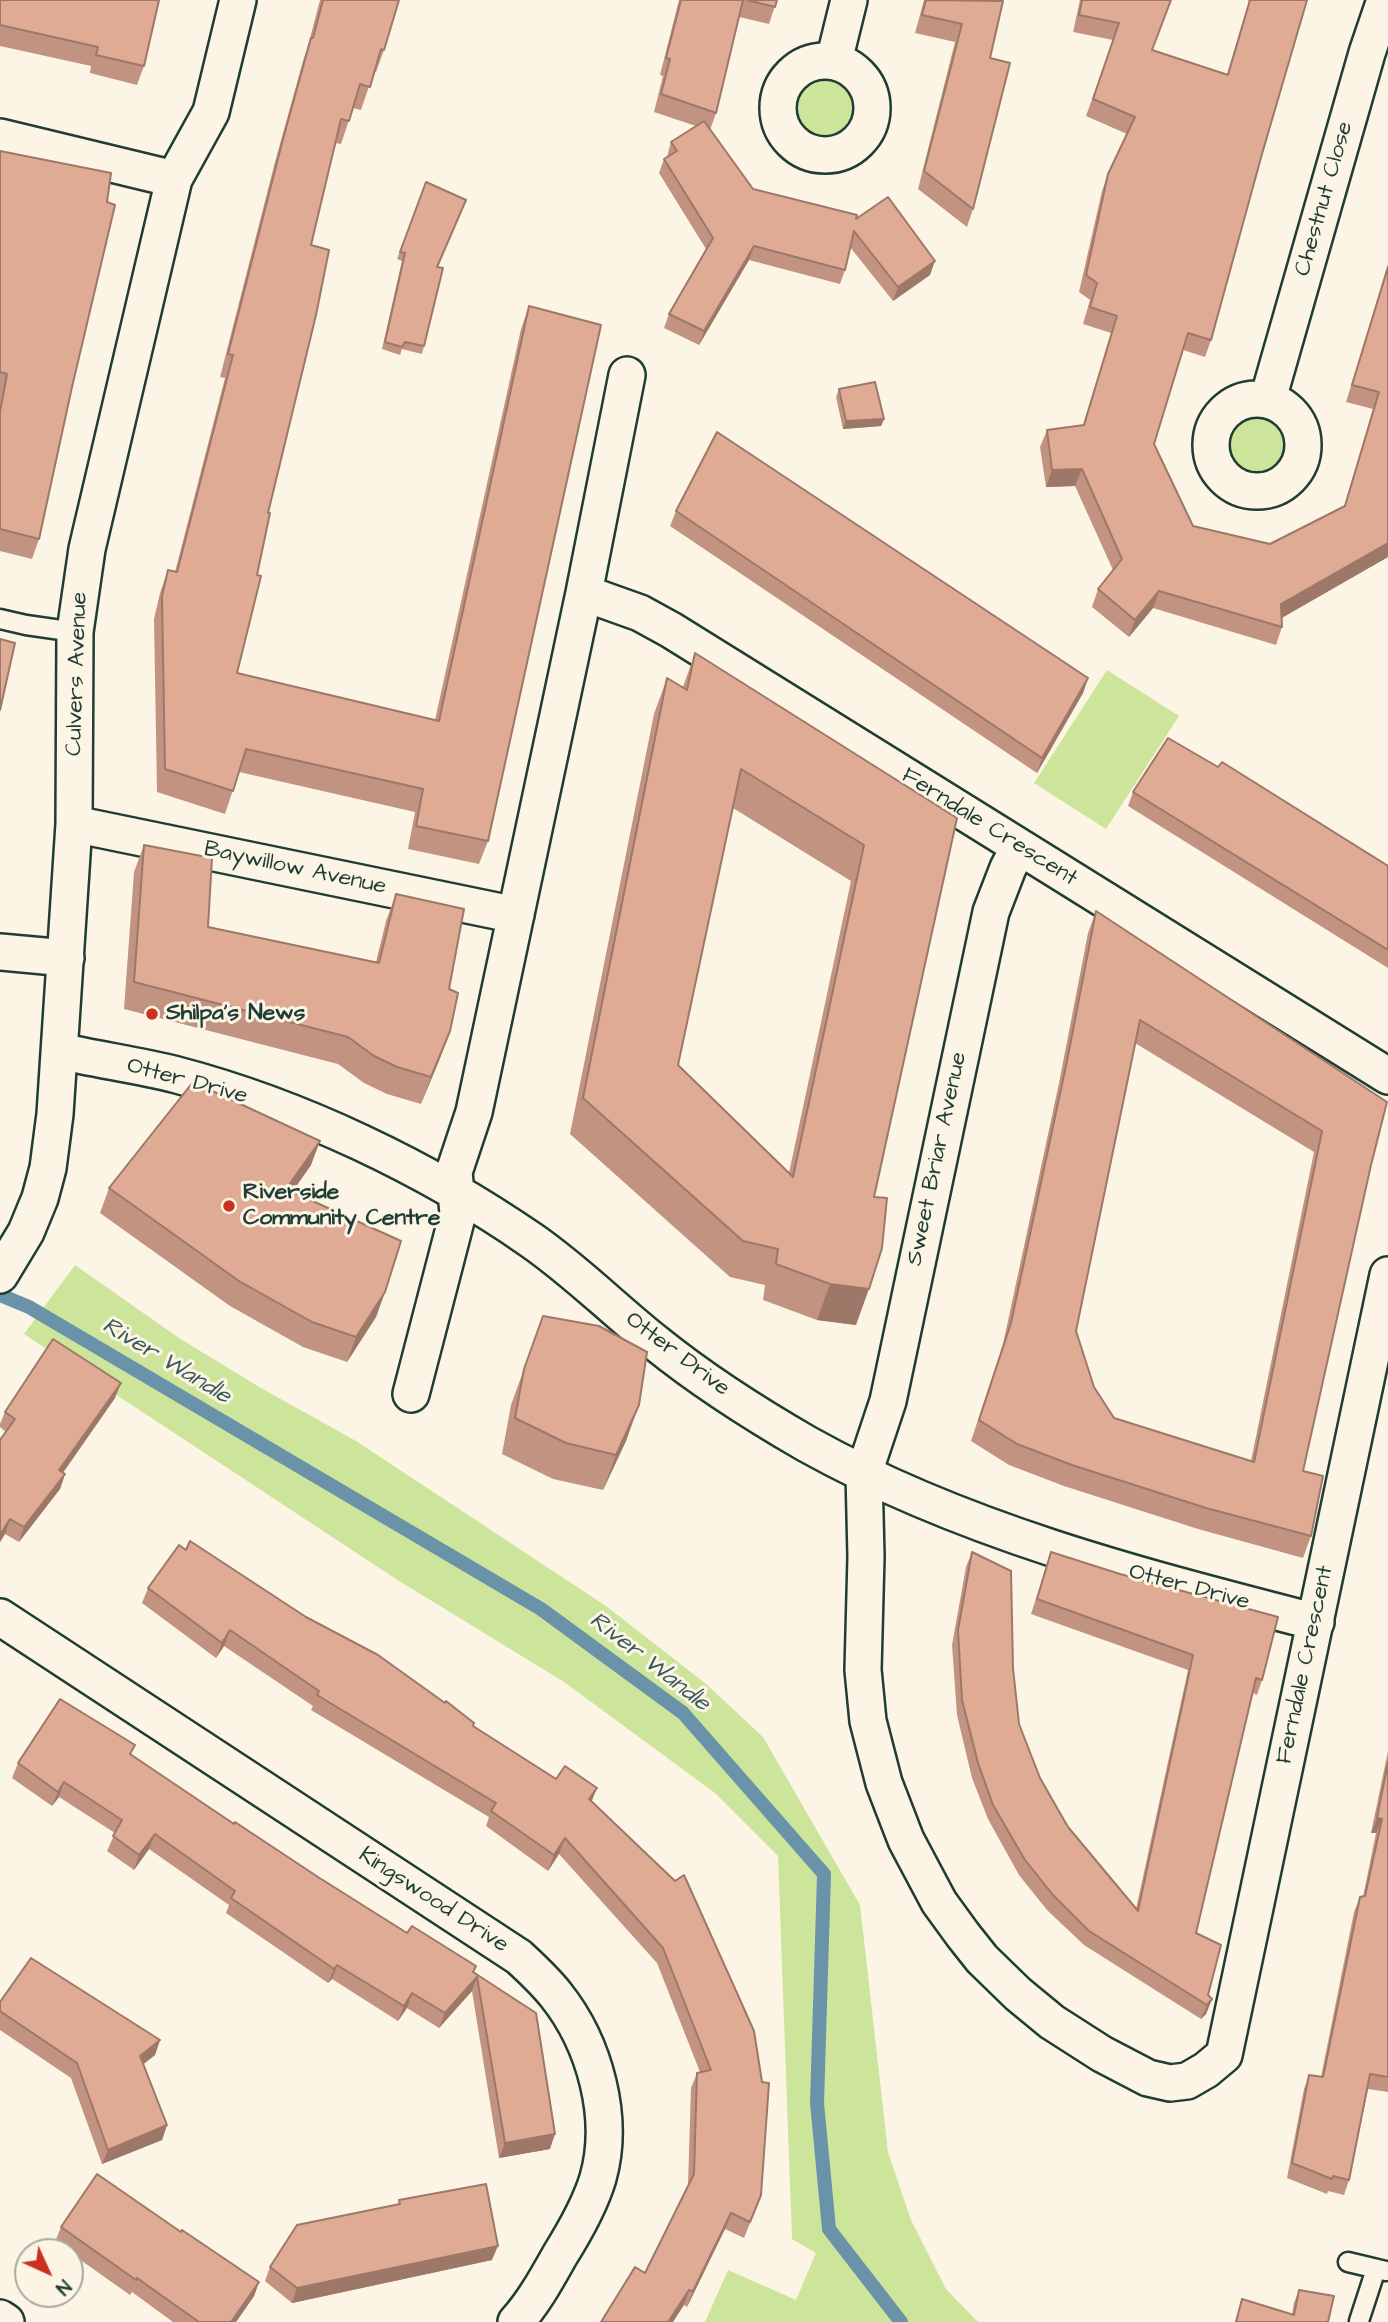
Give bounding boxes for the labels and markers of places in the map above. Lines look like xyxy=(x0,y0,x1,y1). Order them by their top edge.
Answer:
place label: Shilpa's News xyxy=(166,1000,305,1028)
marker: Shilpa's News xyxy=(144,1006,160,1022)
place label: Riverside Community Centre xyxy=(243,1179,440,1233)
marker: Riverside Community Centre xyxy=(221,1198,237,1214)

